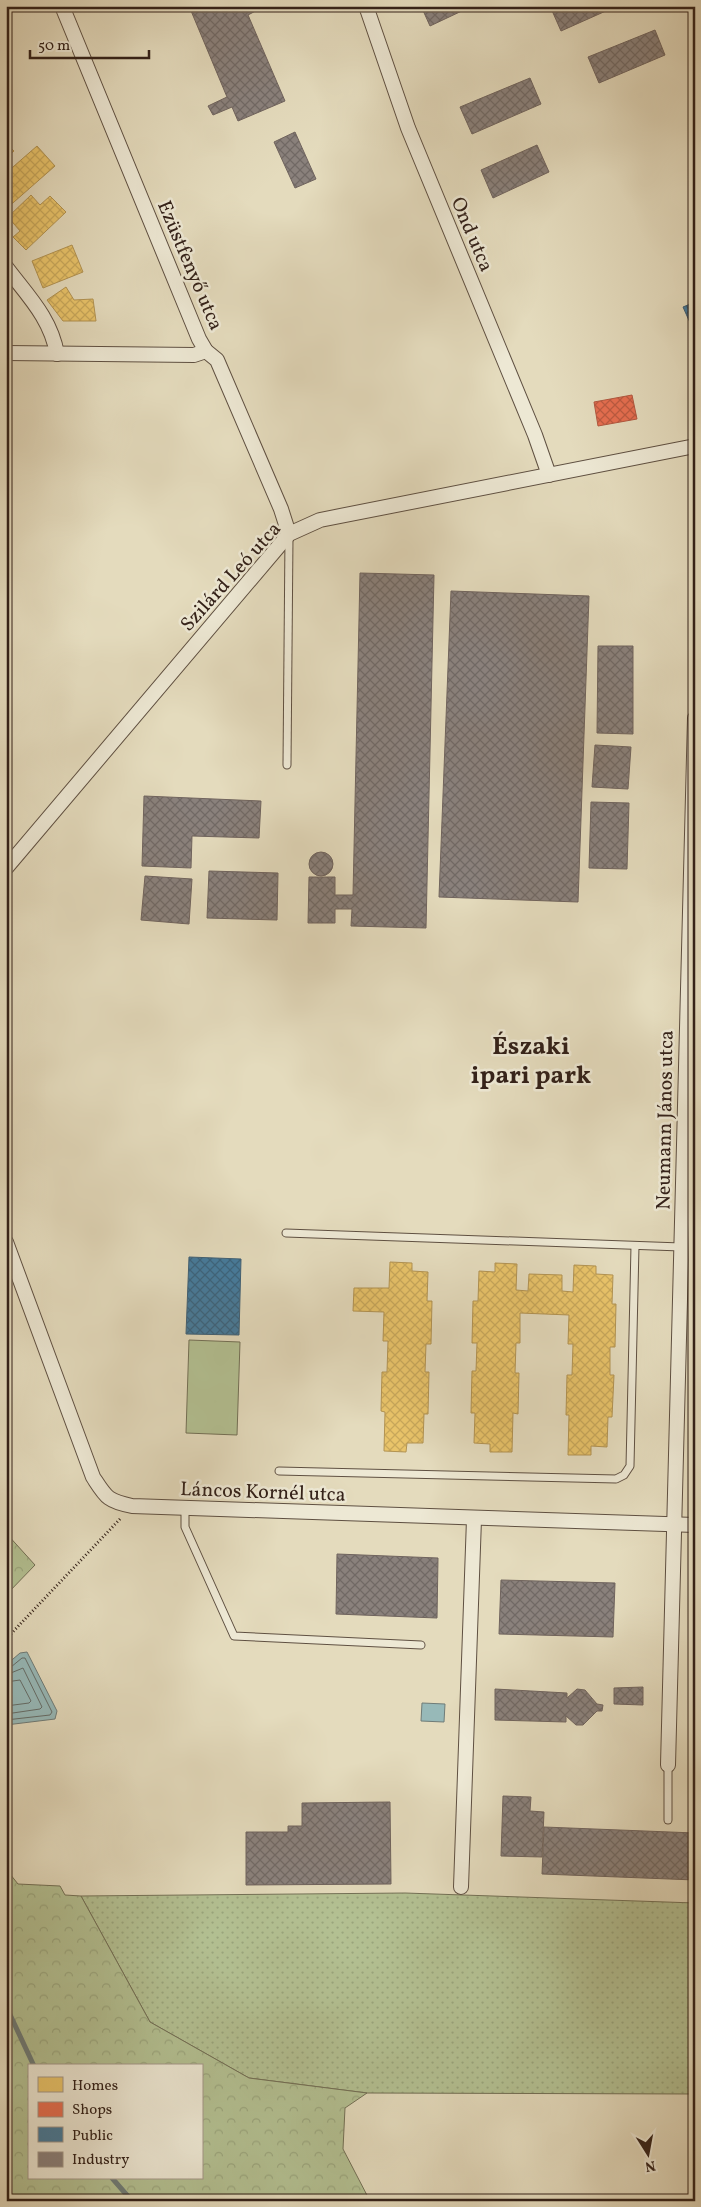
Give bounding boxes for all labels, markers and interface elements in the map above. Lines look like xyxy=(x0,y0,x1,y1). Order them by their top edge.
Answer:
scale bar xyxy=(30,28,149,60)
text: 50 m xyxy=(38,36,70,57)
street label: Ond utca xyxy=(443,193,499,277)
street label: Ezüstfenyő utca xyxy=(149,197,229,335)
street label: Szilárd Leó utca xyxy=(175,516,288,638)
district label: Északi ipari park xyxy=(471,1030,591,1094)
street label: Neumann János utca xyxy=(650,1030,682,1210)
street label: Láncos Kornél utca xyxy=(180,1476,346,1510)
legend xyxy=(28,2064,202,2180)
text: Homes xyxy=(72,2076,118,2097)
text: Shops xyxy=(72,2100,112,2121)
text: Public xyxy=(72,2126,113,2147)
north arrow xyxy=(624,2130,674,2180)
text: Industry xyxy=(72,2150,129,2171)
text: N xyxy=(643,2155,657,2176)

